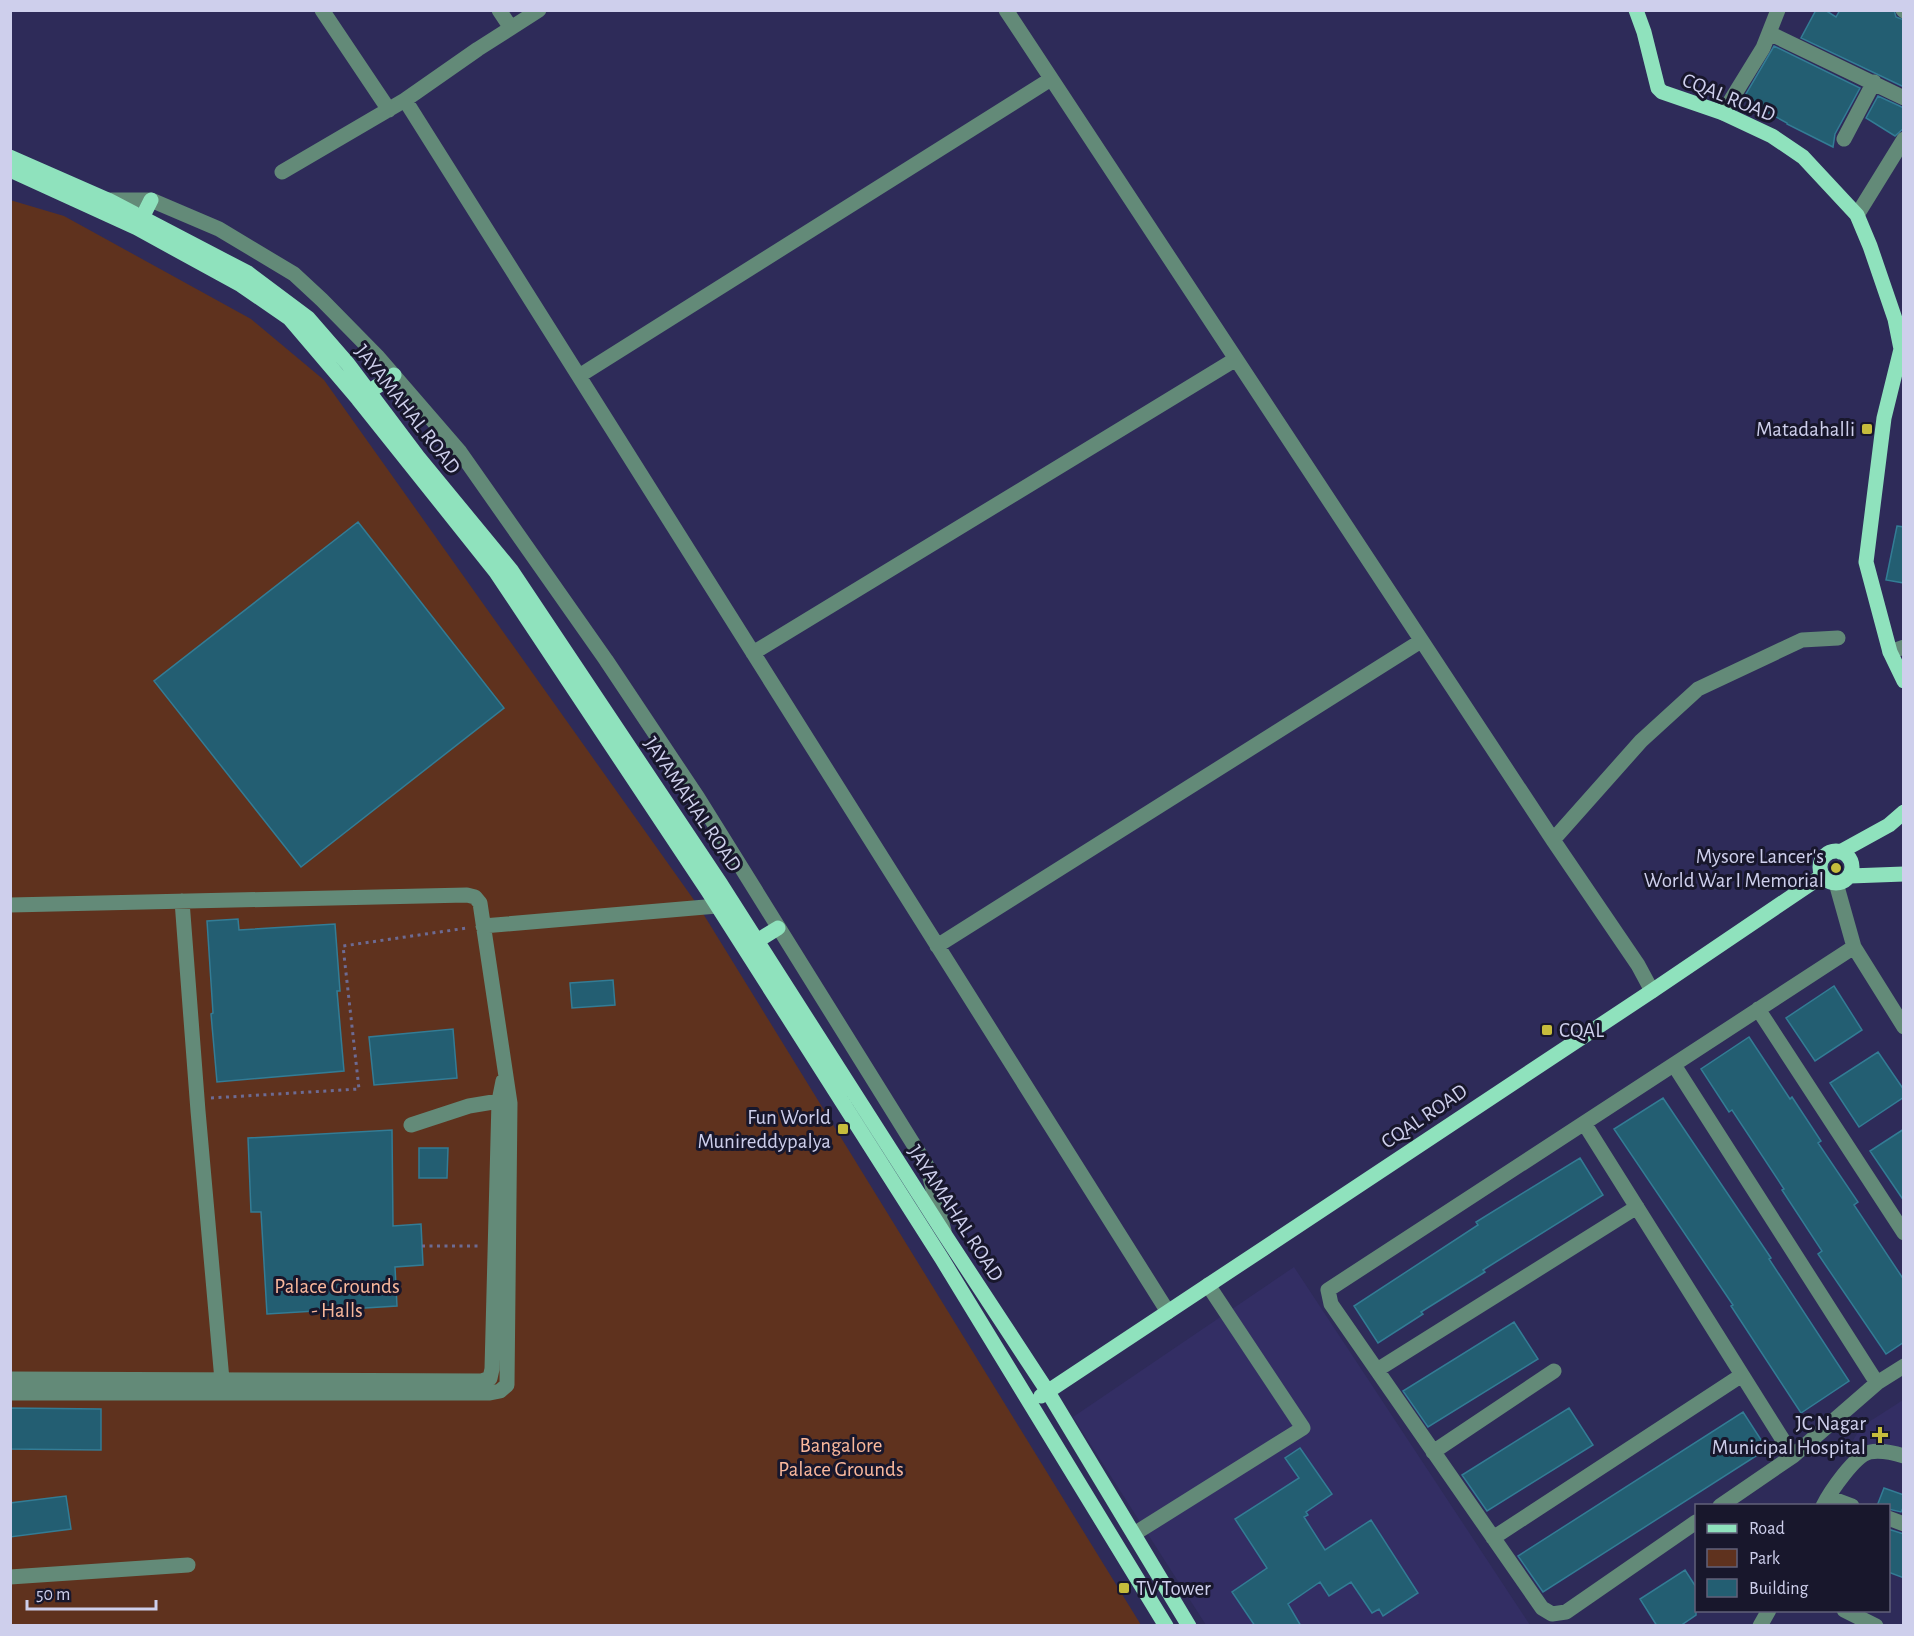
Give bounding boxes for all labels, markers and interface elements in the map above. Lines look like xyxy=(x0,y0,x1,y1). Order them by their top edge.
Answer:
street label: CQAL ROAD xyxy=(1679,69,1778,126)
street label: JAYAMAHAL ROAD xyxy=(351,341,464,478)
place label: Matadahalli xyxy=(1756,419,1855,440)
marker: Matadahalli xyxy=(1860,422,1874,436)
street label: JAYAMAHAL ROAD xyxy=(640,733,745,875)
place label: Mysore Lancer's World War I Memorial xyxy=(1644,846,1824,891)
marker: Mysore Lancer's World War I Memorial xyxy=(1829,861,1843,875)
place label: CQAL xyxy=(1559,1020,1604,1041)
marker: CQAL xyxy=(1540,1023,1554,1037)
street label: CQAL ROAD xyxy=(1378,1080,1471,1153)
place label: Fun World Munireddypalya xyxy=(697,1107,831,1152)
marker: Fun World Munireddypalya xyxy=(836,1122,850,1136)
street label: JAYAMAHAL ROAD xyxy=(904,1142,1007,1285)
park label: Palace Grounds - Halls xyxy=(274,1276,400,1321)
place label: JC Nagar Municipal Hospital xyxy=(1712,1413,1866,1458)
marker: JC Nagar Municipal Hospital xyxy=(1871,1426,1889,1444)
park label: Bangalore Palace Grounds xyxy=(778,1435,904,1480)
legend xyxy=(1695,1504,1890,1612)
text: Road xyxy=(1749,1520,1785,1538)
text: Park xyxy=(1749,1550,1781,1568)
scale bar xyxy=(27,1573,156,1611)
place label: TV Tower xyxy=(1136,1578,1211,1599)
text: Building xyxy=(1749,1580,1809,1598)
marker: TV Tower xyxy=(1117,1581,1131,1595)
text: 50 m xyxy=(36,1586,70,1604)

